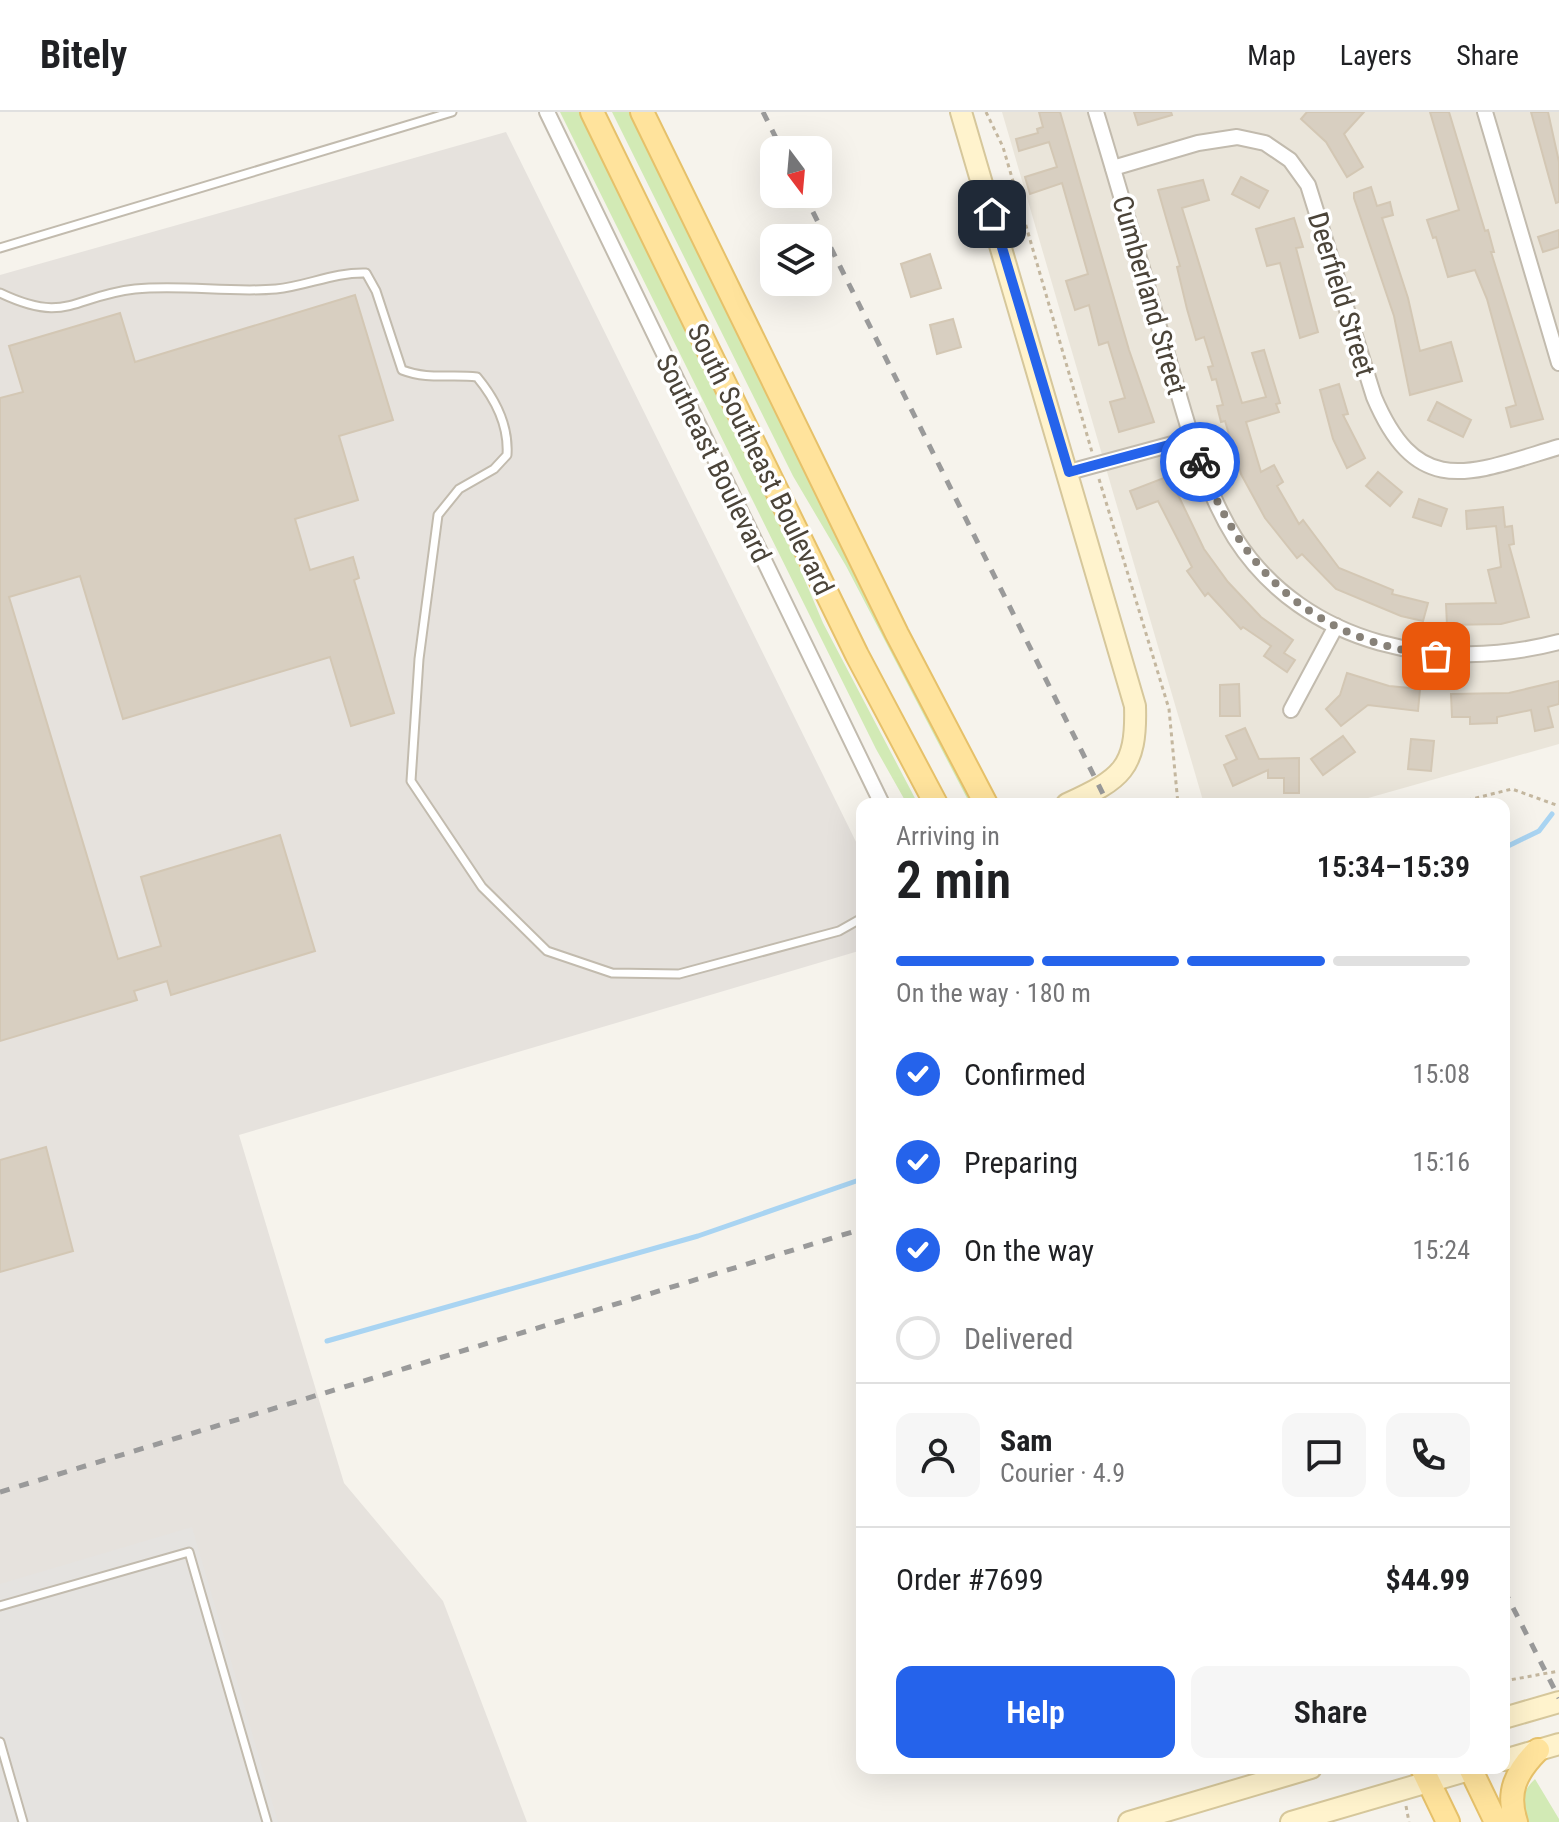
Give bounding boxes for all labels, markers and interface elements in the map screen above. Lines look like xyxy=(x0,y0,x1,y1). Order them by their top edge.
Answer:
text: Bitely xyxy=(40,33,127,77)
text: Map xyxy=(1247,39,1296,72)
text: Layers xyxy=(1340,39,1412,72)
text: Share xyxy=(1456,39,1519,72)
north arrow xyxy=(760,136,832,208)
map controls xyxy=(760,136,832,296)
pin xyxy=(958,180,1026,248)
icon: home xyxy=(970,192,1014,236)
street label: Cumberland Street xyxy=(1105,192,1194,398)
street label: Deerfield Street xyxy=(1301,208,1382,380)
button: layers xyxy=(760,224,832,296)
street label: South Southeast Boulevard xyxy=(680,318,841,600)
street label: Southeast Boulevard xyxy=(649,349,778,568)
courier xyxy=(1160,422,1240,502)
icon: bike xyxy=(1178,440,1222,484)
pin xyxy=(1402,622,1470,690)
icon: bag xyxy=(1414,634,1458,678)
text: Arriving in xyxy=(896,821,1000,851)
text: 15:34–15:39 xyxy=(1317,849,1470,884)
text: 2 min xyxy=(896,850,1011,911)
text: On the way · 180 m xyxy=(896,978,1091,1008)
icon: check xyxy=(896,1052,940,1096)
text: Confirmed xyxy=(964,1057,1086,1092)
text: 15:08 xyxy=(1413,1059,1470,1089)
icon: check xyxy=(896,1140,940,1184)
text: Preparing xyxy=(964,1145,1078,1180)
text: 15:16 xyxy=(1413,1147,1470,1177)
icon: check xyxy=(896,1228,940,1272)
text: On the way xyxy=(964,1233,1094,1268)
text: 15:24 xyxy=(1413,1235,1470,1265)
text: Delivered xyxy=(964,1321,1073,1356)
button: person xyxy=(896,1413,980,1497)
button: chat xyxy=(1282,1413,1366,1497)
button: phone xyxy=(1386,1413,1470,1497)
text: Sam xyxy=(1000,1423,1053,1458)
text: Courier · 4.9 xyxy=(1000,1458,1125,1488)
text: Order #7699 xyxy=(896,1562,1044,1597)
text: $44.99 xyxy=(1385,1562,1470,1597)
button: Help xyxy=(896,1666,1175,1758)
button: Share xyxy=(1191,1666,1470,1758)

